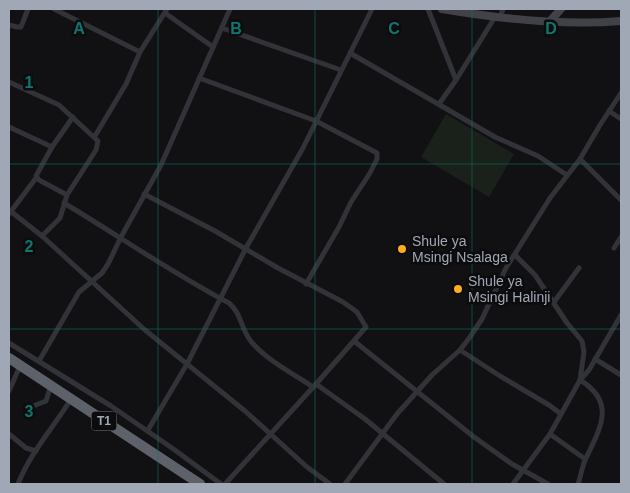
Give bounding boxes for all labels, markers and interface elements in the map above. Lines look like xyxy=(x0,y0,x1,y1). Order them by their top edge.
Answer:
text: A xyxy=(73,20,85,37)
text: B xyxy=(230,20,242,37)
text: C xyxy=(388,20,400,37)
text: D xyxy=(545,20,557,37)
text: 1 xyxy=(25,74,34,91)
place label: Shule ya Msingi Nsalaga xyxy=(412,233,508,265)
text: 2 xyxy=(25,238,34,255)
marker: Shule ya Msingi Nsalaga xyxy=(396,243,408,255)
place label: Shule ya Msingi Halinji xyxy=(468,273,550,305)
marker: Shule ya Msingi Halinji xyxy=(452,283,464,295)
text: 3 xyxy=(25,403,34,420)
road number: T1 xyxy=(92,412,116,431)

